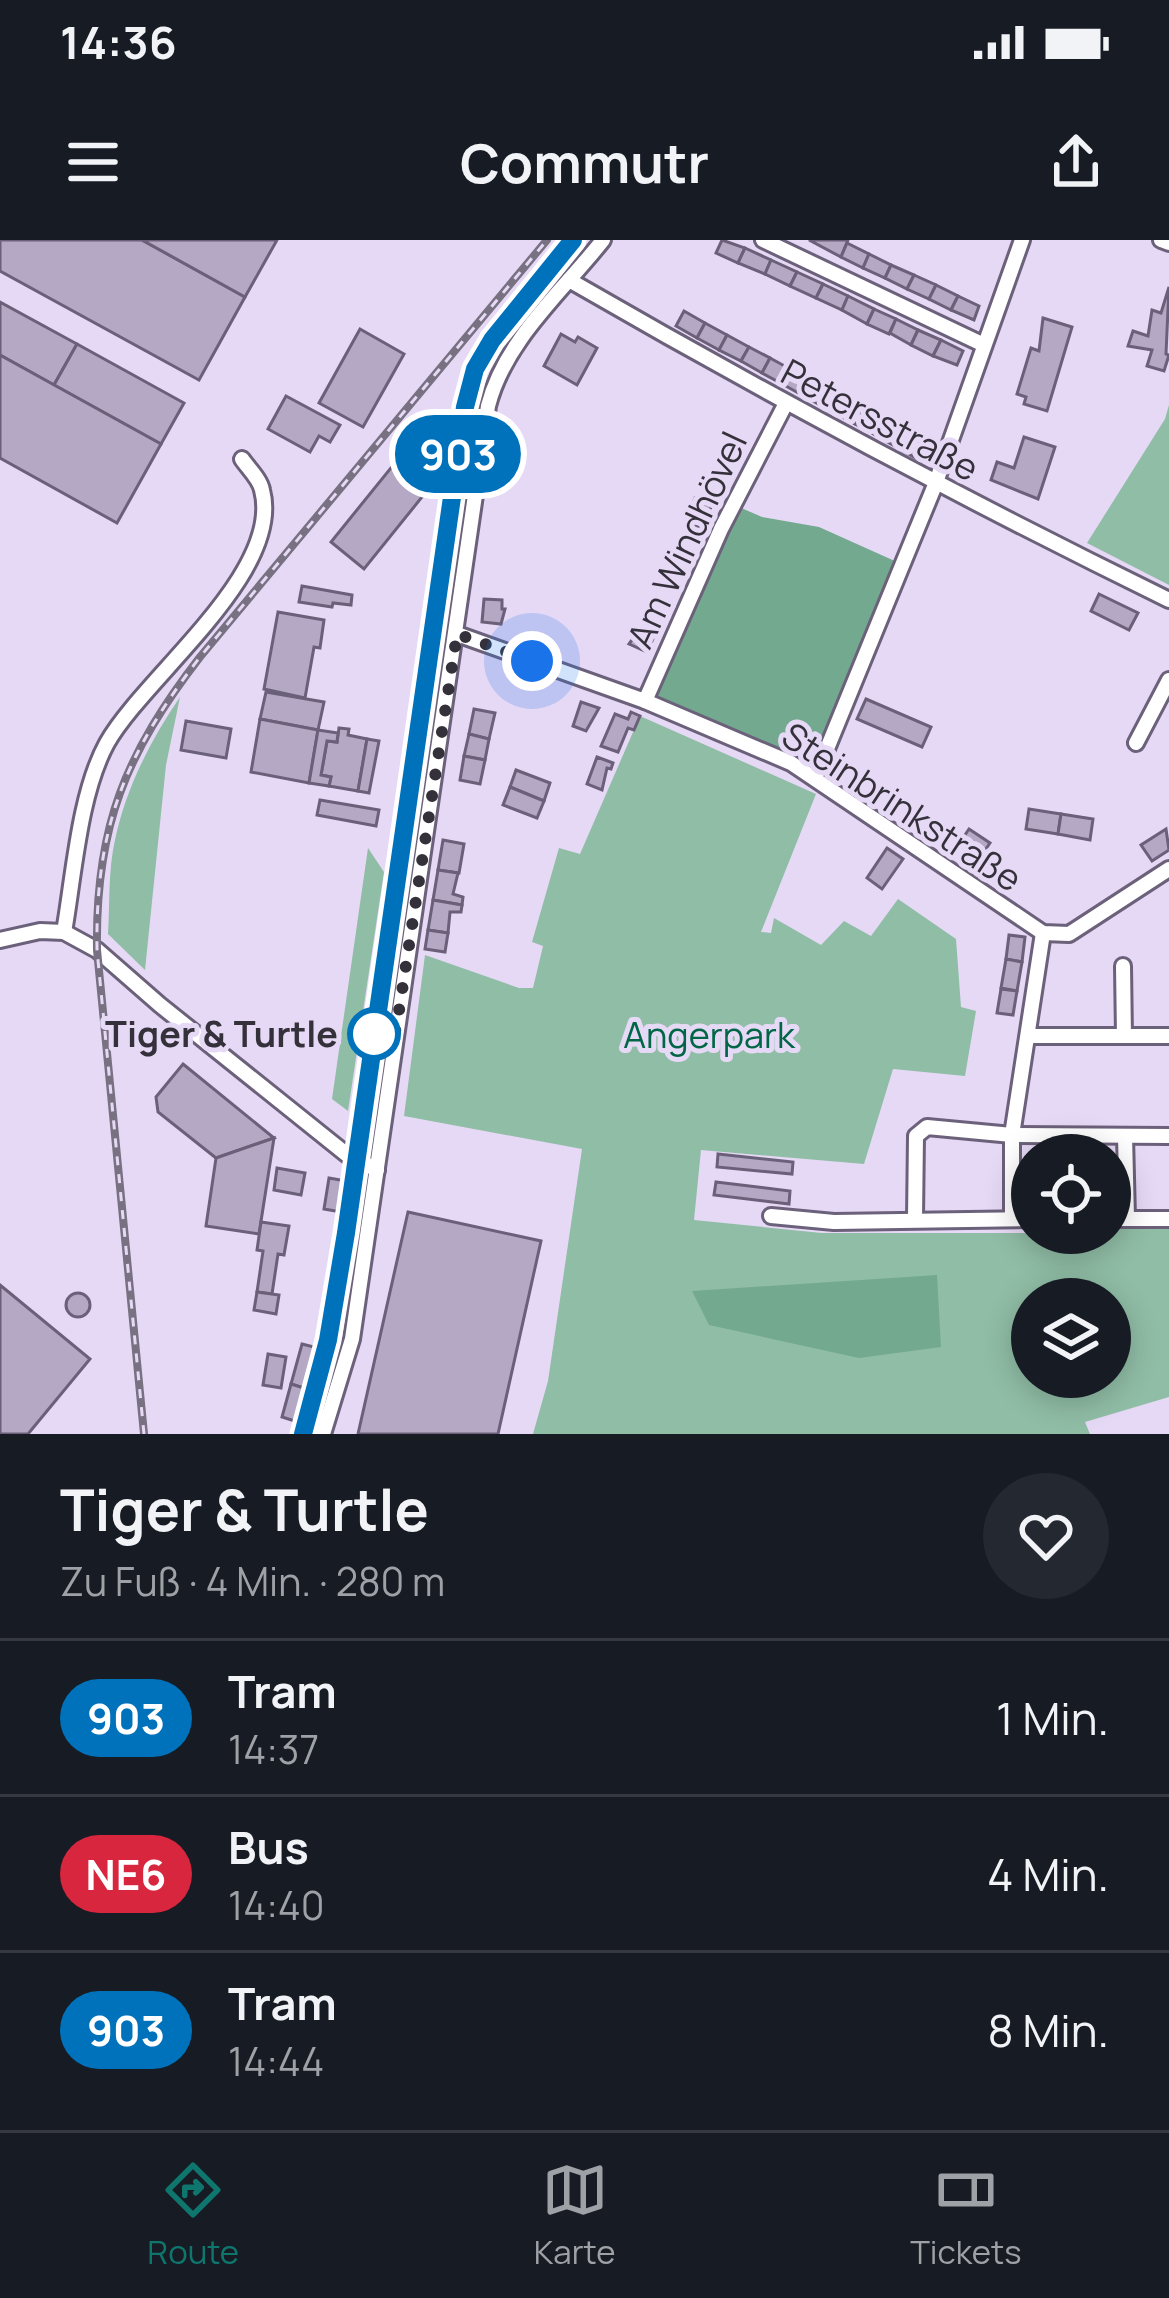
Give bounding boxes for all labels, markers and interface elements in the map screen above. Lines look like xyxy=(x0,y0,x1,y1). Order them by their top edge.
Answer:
text: 14:36 xyxy=(60,11,177,73)
text: Commutr xyxy=(460,125,709,199)
icon: menu xyxy=(60,129,126,195)
icon: share xyxy=(1043,129,1109,195)
street label: Petersstraße xyxy=(773,347,987,492)
line badge: 903 xyxy=(389,415,527,493)
street label: Am Windhövel xyxy=(615,424,758,656)
text: 903 xyxy=(419,425,497,483)
your location xyxy=(502,631,562,691)
street label: Steinbrinkstraße xyxy=(773,711,1032,902)
place label: Tiger & Turtle xyxy=(105,1009,338,1058)
marker: Tiger & Turtle xyxy=(349,1009,399,1059)
park label: Angerpark xyxy=(623,1010,796,1059)
map controls xyxy=(1011,1134,1131,1398)
button: locate xyxy=(1011,1134,1131,1254)
button: layers xyxy=(1011,1278,1131,1398)
text: Tiger & Turtle xyxy=(60,1470,429,1548)
button: heart xyxy=(983,1473,1109,1599)
text: Zu Fuß · 4 Min. · 280 m xyxy=(60,1554,445,1608)
text: Tram xyxy=(228,1660,337,1722)
text: 1 Min. xyxy=(996,1687,1109,1749)
text: 903 xyxy=(87,1689,165,1747)
text: 14:37 xyxy=(228,1722,319,1776)
text: Bus xyxy=(228,1816,309,1878)
text: 4 Min. xyxy=(987,1843,1109,1905)
text: NE6 xyxy=(86,1845,166,1903)
text: 14:40 xyxy=(228,1878,325,1932)
text: Tram xyxy=(228,1972,337,2034)
text: 8 Min. xyxy=(987,1999,1109,2061)
text: 903 xyxy=(87,2001,165,2059)
text: 14:44 xyxy=(228,2034,324,2088)
tab: Route xyxy=(147,2157,239,2274)
tab: Karte xyxy=(534,2157,615,2274)
tab: Tickets xyxy=(910,2157,1022,2274)

